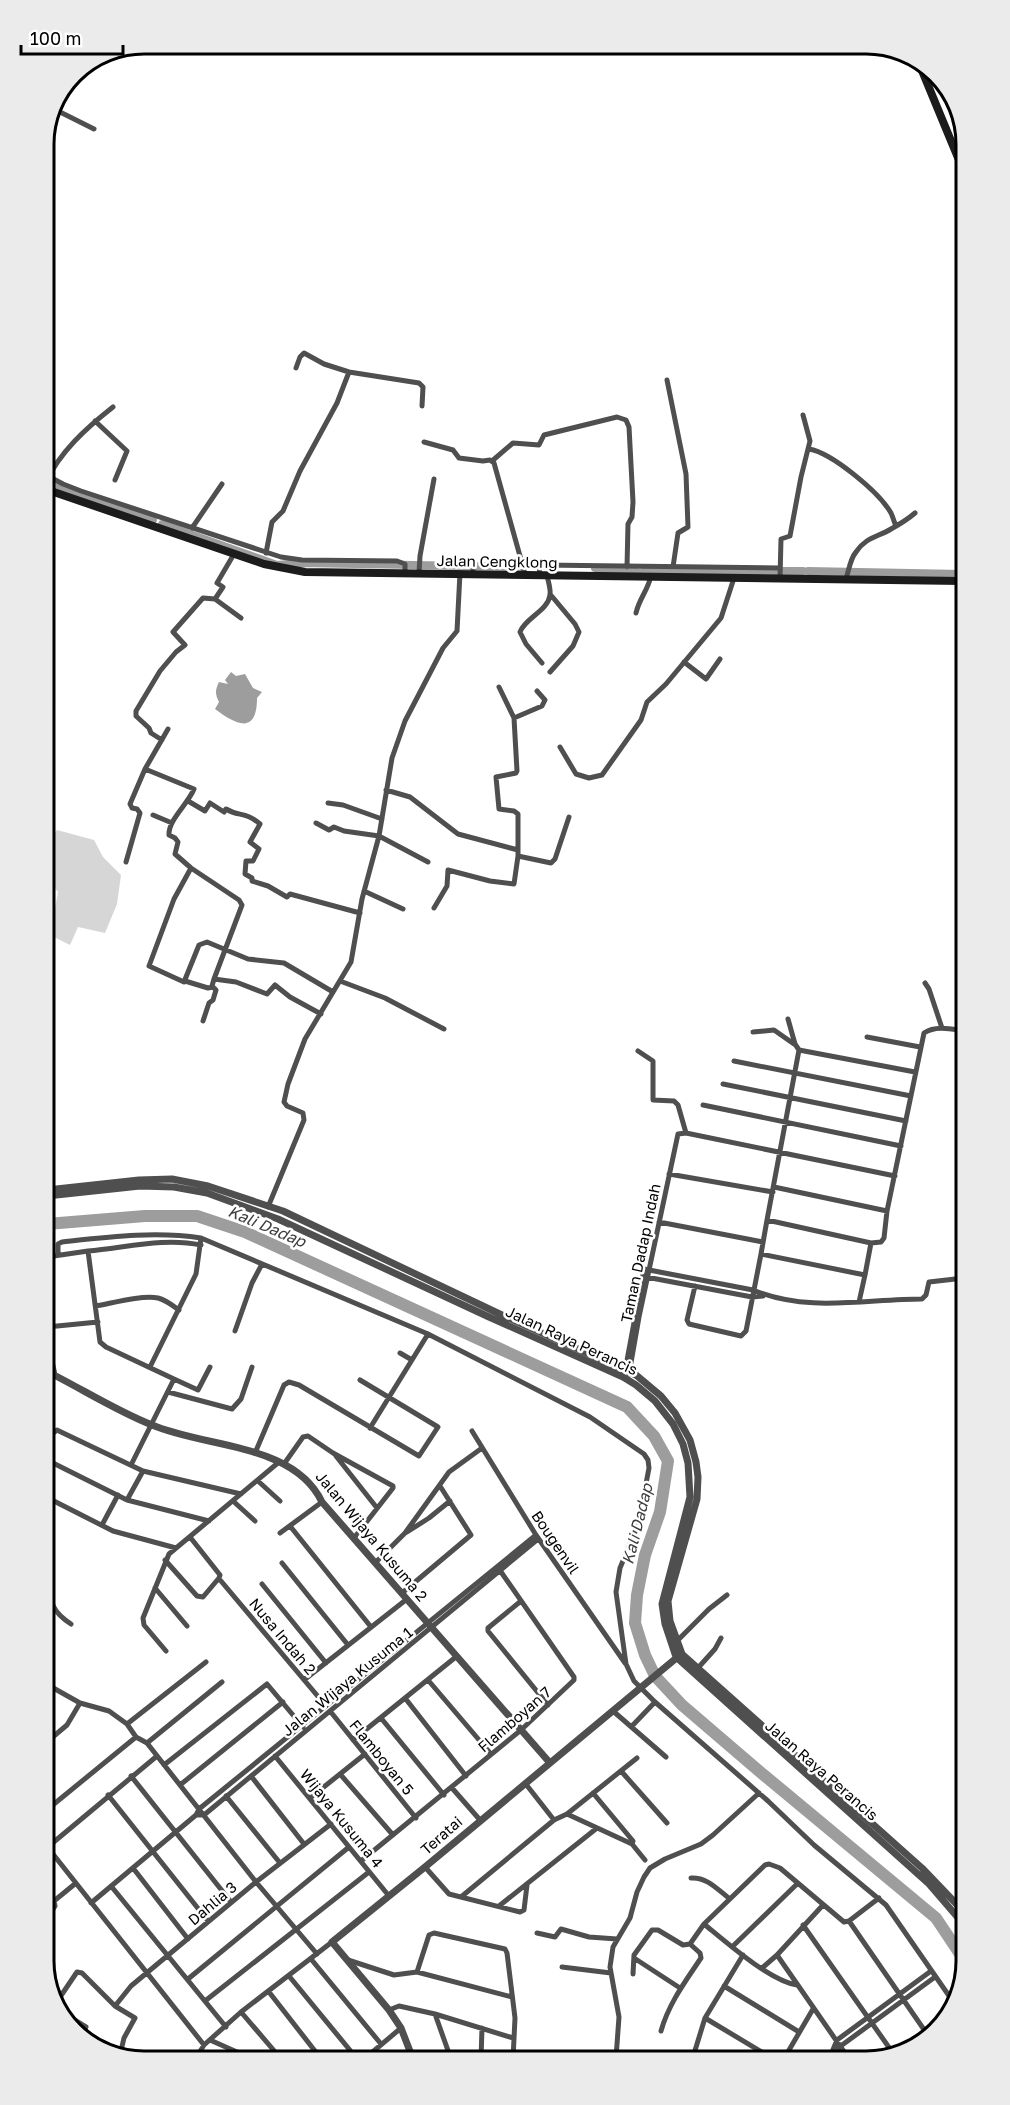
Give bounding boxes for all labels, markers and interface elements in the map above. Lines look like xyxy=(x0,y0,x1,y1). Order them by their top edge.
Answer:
scale bar xyxy=(21,18,123,56)
text: 100 m xyxy=(30,27,81,49)
street label: Jalan Cengklong xyxy=(436,551,558,571)
street label: Taman Dadap Indah xyxy=(616,1182,664,1324)
water label: Kali Dadap xyxy=(225,1201,310,1252)
street label: Jalan Raya Perancis xyxy=(503,1302,641,1378)
street label: Jalan Wijaya Kusuma 2 xyxy=(312,1467,432,1605)
water label: Kali Dadap xyxy=(617,1481,657,1566)
street label: Bougenvil xyxy=(528,1507,584,1577)
street label: Nusa Indah 2 xyxy=(246,1594,320,1678)
street label: Jalan Wijaya Kusuma 1 xyxy=(278,1623,416,1739)
street label: Flamboyan 7 xyxy=(474,1682,554,1756)
street label: Flamboyan 5 xyxy=(346,1716,418,1798)
street label: Jalan Raya Perancis xyxy=(762,1716,882,1824)
street label: Wijaya Kusuma 4 xyxy=(297,1765,387,1871)
street label: Teratai xyxy=(417,1812,465,1858)
street label: Dahlia 3 xyxy=(184,1877,240,1929)

